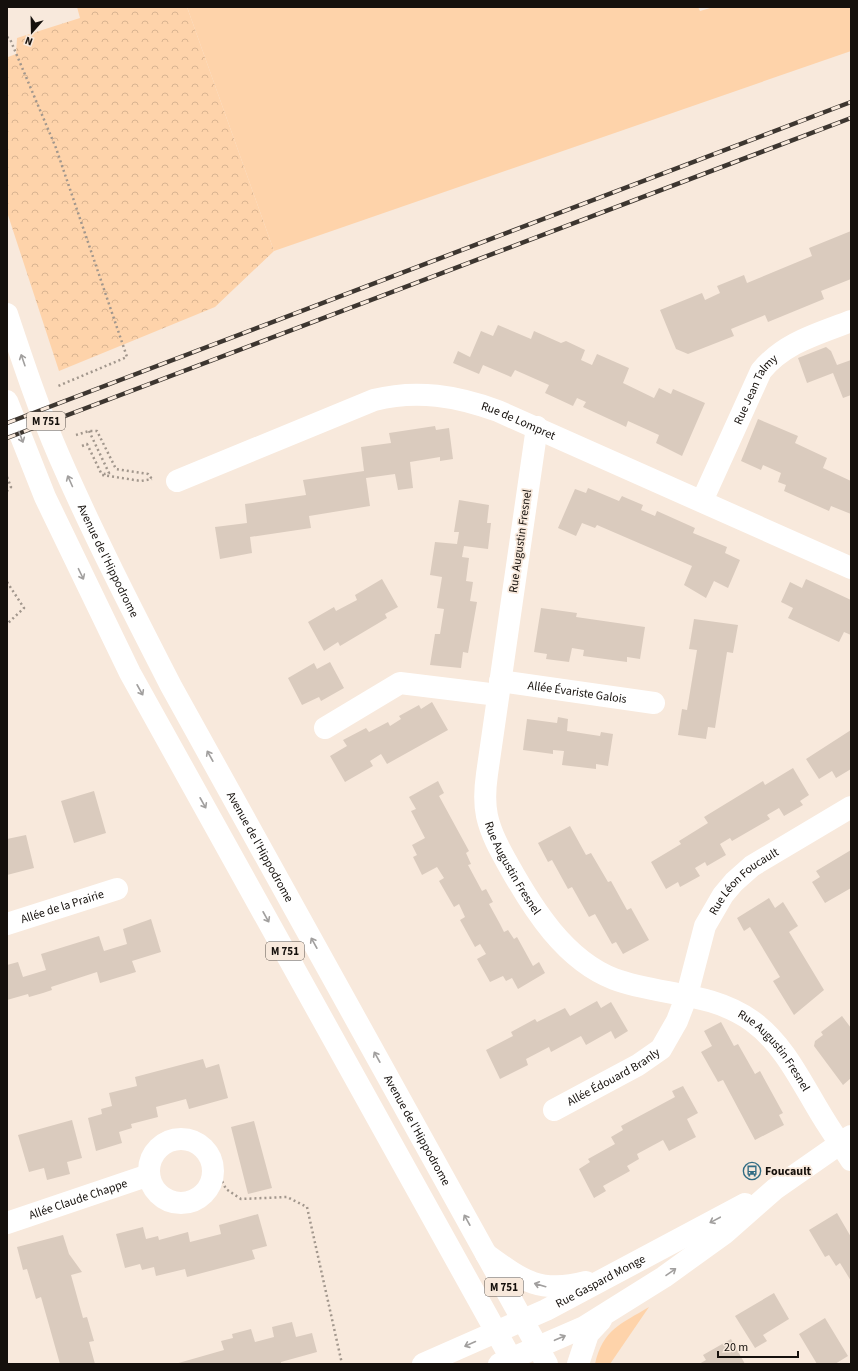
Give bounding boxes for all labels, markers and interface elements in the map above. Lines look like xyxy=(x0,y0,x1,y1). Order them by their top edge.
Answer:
north arrow xyxy=(12,12,52,52)
text: N xyxy=(23,33,35,49)
street label: Rue Jean Talmy xyxy=(730,350,782,428)
one-way arrow xyxy=(18,354,26,366)
street label: Rue de Lompret xyxy=(479,398,558,445)
road number: M 751 xyxy=(27,412,65,430)
one-way arrow xyxy=(18,431,25,443)
one-way arrow xyxy=(66,475,73,487)
street label: Rue Augustin Fresnel xyxy=(505,488,536,594)
street label: Avenue de l'Hippodrome xyxy=(73,501,143,621)
one-way arrow xyxy=(78,567,85,579)
street label: Allée Évariste Galois xyxy=(527,677,628,708)
one-way arrow xyxy=(136,683,144,695)
one-way arrow xyxy=(206,750,213,762)
street label: Avenue de l'Hippodrome xyxy=(222,789,297,906)
one-way arrow xyxy=(199,797,207,809)
street label: Rue Augustin Fresnel xyxy=(480,819,545,918)
street label: Rue Léon Foucault xyxy=(705,844,782,919)
street label: Allée de la Prairie xyxy=(19,886,106,928)
one-way arrow xyxy=(262,911,270,923)
one-way arrow xyxy=(310,937,318,949)
road number: M 751 xyxy=(266,942,304,960)
street label: Rue Augustin Fresnel xyxy=(734,1006,814,1095)
street label: Allée Édouard Branly xyxy=(564,1044,664,1110)
one-way arrow xyxy=(373,1051,381,1063)
street label: Avenue de l'Hippodrome xyxy=(379,1072,454,1189)
bus stop icon: Foucault xyxy=(742,1161,762,1181)
place label: Foucault xyxy=(765,1163,812,1180)
street label: Allée Claude Chappe xyxy=(27,1175,130,1224)
one-way arrow xyxy=(463,1214,471,1226)
one-way arrow xyxy=(709,1217,721,1224)
street label: Rue Gaspard Monge xyxy=(553,1251,649,1312)
one-way arrow xyxy=(666,1268,677,1276)
road number: M 751 xyxy=(485,1278,523,1296)
one-way arrow xyxy=(533,1281,546,1288)
scale bar xyxy=(718,1333,798,1359)
one-way arrow xyxy=(553,1334,565,1341)
text: 20 m xyxy=(724,1339,748,1356)
one-way arrow xyxy=(465,1341,477,1349)

